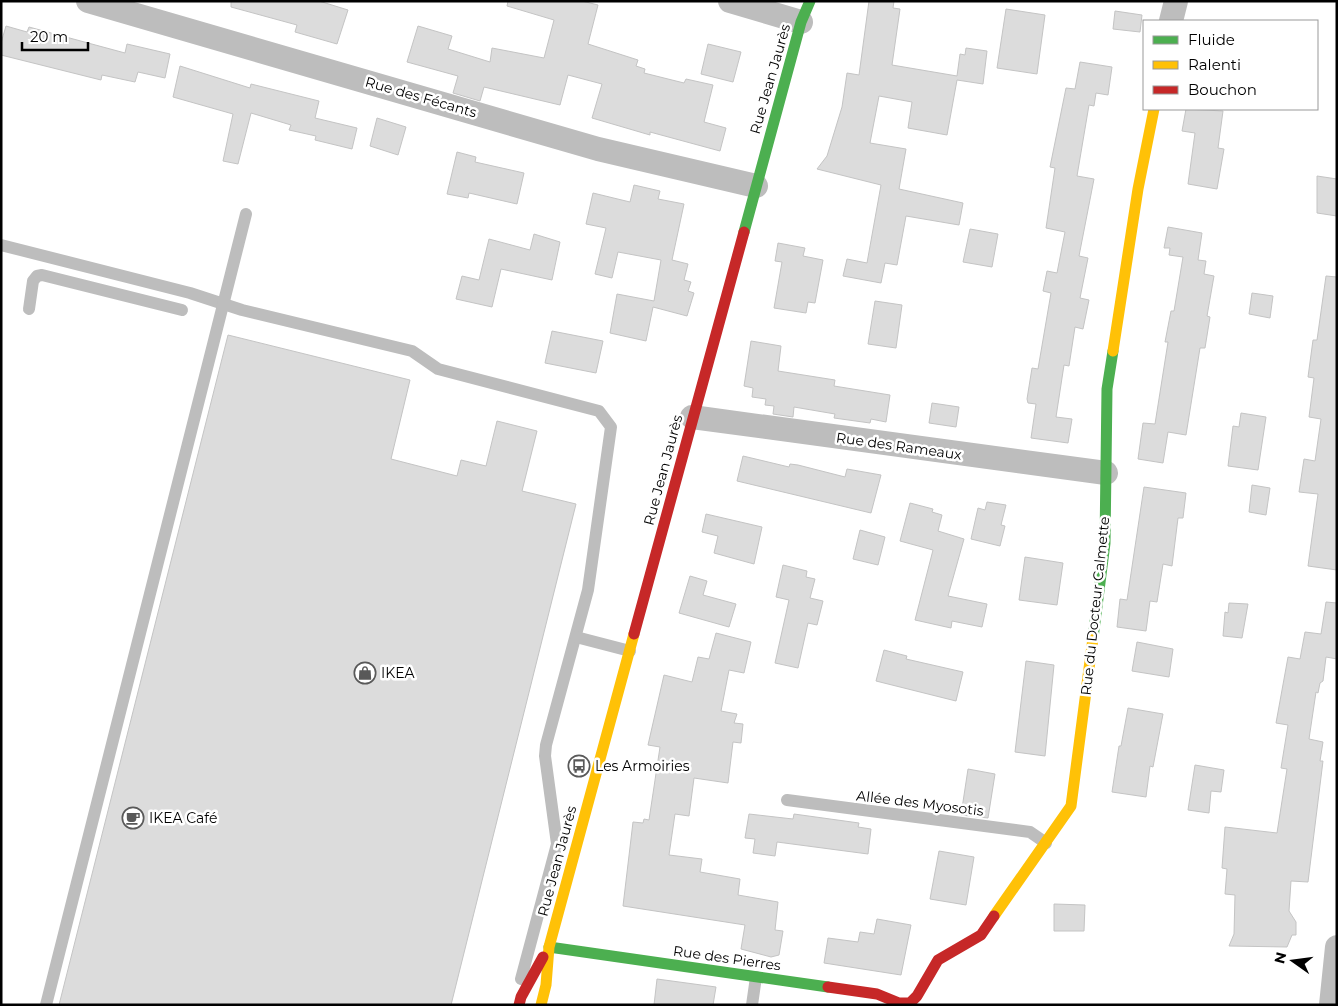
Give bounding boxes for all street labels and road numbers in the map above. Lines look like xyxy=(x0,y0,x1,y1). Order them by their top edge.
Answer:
street label: Rue Jean Jaurès xyxy=(746,22,794,136)
street label: Rue des Fécants xyxy=(363,72,479,122)
street label: Rue Jean Jaurès xyxy=(640,413,686,527)
street label: Rue des Rameaux xyxy=(835,428,963,464)
street label: Rue du Docteur Calmette xyxy=(1077,516,1113,696)
street label: Allée des Myosotis xyxy=(855,786,985,820)
street label: Rue Jean Jaurès xyxy=(534,804,580,918)
street label: Rue des Pierres xyxy=(672,942,782,974)

